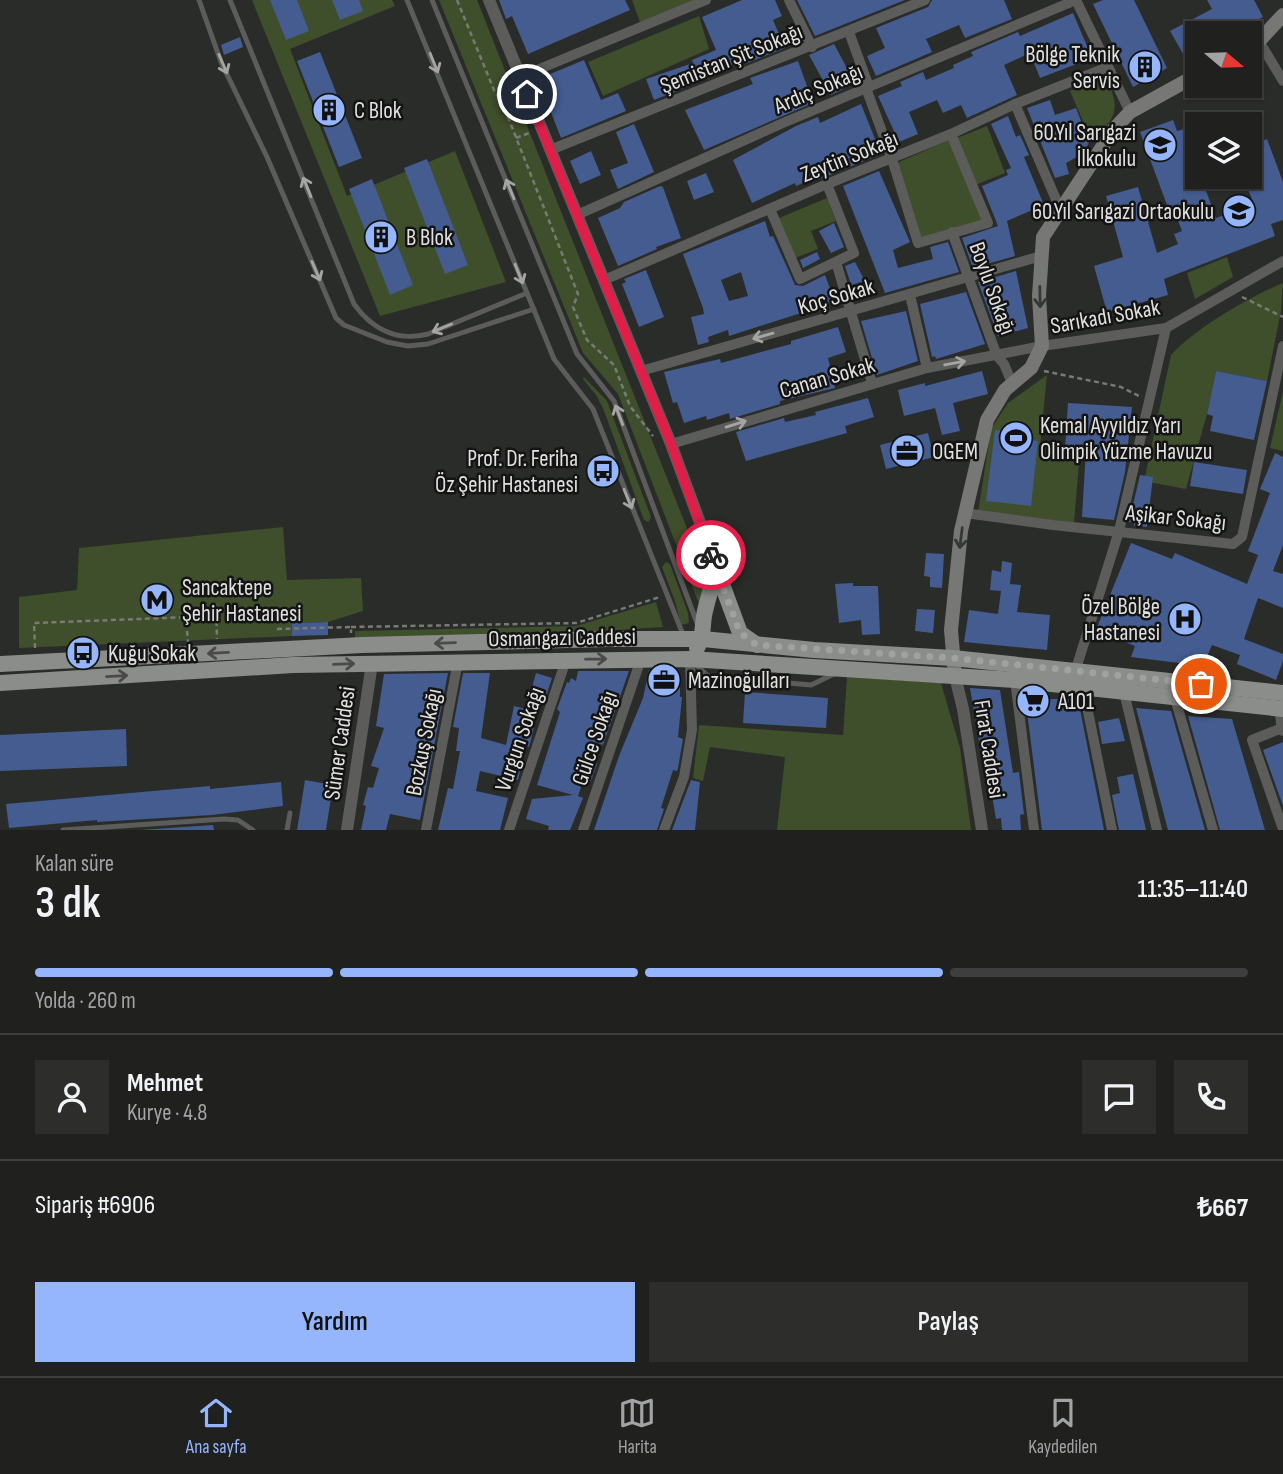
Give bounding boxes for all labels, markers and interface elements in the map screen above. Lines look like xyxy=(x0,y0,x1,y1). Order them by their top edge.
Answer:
street label: Şemistan Şit Sokağı xyxy=(656,18,807,100)
north arrow xyxy=(1185,21,1262,98)
map controls xyxy=(1185,21,1262,189)
place label: Bölge Teknik Servis xyxy=(1025,41,1120,95)
building icon: Bölge Teknik Servis xyxy=(1126,48,1164,86)
one-way arrow xyxy=(428,51,441,73)
one-way arrow xyxy=(217,53,230,74)
street label: Ardıç Sokağı xyxy=(769,58,867,121)
pin xyxy=(497,64,557,124)
icon: home xyxy=(508,75,546,113)
building icon: C Blok xyxy=(310,91,348,129)
place label: C Blok xyxy=(354,97,402,125)
button: layers xyxy=(1185,112,1262,189)
place label: 60.Yıl Sarıgazi İlkokulu xyxy=(1033,119,1136,173)
street label: Zeytin Sokağı xyxy=(797,125,902,189)
school or university icon: 60.Yıl Sarıgazi İlkokulu xyxy=(1141,126,1179,164)
one-way arrow xyxy=(299,177,312,199)
one-way arrow xyxy=(502,179,515,201)
school or university icon: 60.Yıl Sarıgazi Ortaokulu xyxy=(1220,192,1258,230)
place label: 60.Yıl Sarıgazi Ortaokulu xyxy=(1032,198,1214,226)
building icon: B Blok xyxy=(362,218,400,256)
place label: B Blok xyxy=(406,224,453,252)
street label: Boylu Sokağı xyxy=(962,238,1022,338)
one-way arrow xyxy=(310,260,323,282)
one-way arrow xyxy=(514,262,527,284)
street label: Koç Sokak xyxy=(795,273,878,321)
one-way arrow xyxy=(1033,285,1047,308)
street label: Sarıkadı Sokak xyxy=(1048,294,1162,340)
one-way arrow xyxy=(431,323,453,336)
one-way arrow xyxy=(752,330,775,343)
street label: Canan Sokak xyxy=(776,351,878,405)
one-way arrow xyxy=(943,356,966,369)
one-way arrow xyxy=(612,404,624,426)
place label: Kemal Ayyıldız Yarı Olimpik Yüzme Havuzu xyxy=(1040,412,1212,466)
one-way arrow xyxy=(725,417,747,430)
sports icon: Kemal Ayyıldız Yarı Olimpik Yüzme Havuzu xyxy=(997,419,1035,457)
office icon: OGEM xyxy=(888,432,926,470)
place label: OGEM xyxy=(932,438,978,466)
place label: Prof. Dr. Feriha Öz Şehir Hastanesi xyxy=(435,445,578,499)
bus stop icon: Prof. Dr. Feriha Öz Şehir Hastanesi xyxy=(584,452,622,490)
one-way arrow xyxy=(623,487,636,509)
street label: Aşikar Sokağı xyxy=(1123,499,1228,537)
courier xyxy=(676,520,746,590)
one-way arrow xyxy=(954,527,967,549)
icon: bike xyxy=(692,536,730,574)
place label: Sancaktepe Şehir Hastanesi xyxy=(182,574,302,628)
metro station icon: Sancaktepe Şehir Hastanesi xyxy=(138,581,176,619)
place label: Özel Bölge Hastanesi xyxy=(1081,593,1160,647)
hospital icon: Özel Bölge Hastanesi xyxy=(1166,600,1204,638)
street label: Osmangazi Caddesi xyxy=(488,623,636,653)
bus stop icon: Kuğu Sokak xyxy=(64,634,102,672)
one-way arrow xyxy=(434,636,457,649)
place label: Kuğu Sokak xyxy=(108,640,196,668)
one-way arrow xyxy=(207,647,230,660)
one-way arrow xyxy=(584,652,607,666)
pin xyxy=(1171,654,1231,714)
one-way arrow xyxy=(332,657,355,670)
office icon: Mazinoğulları xyxy=(645,661,683,699)
icon: bag xyxy=(1182,665,1220,703)
place label: Mazinoğulları xyxy=(688,667,789,695)
one-way arrow xyxy=(105,669,128,682)
supermarket icon: A101 xyxy=(1014,682,1052,720)
street label: Vurgun Sokağı xyxy=(489,684,551,795)
street label: Sümer Caddesi xyxy=(318,685,362,802)
street label: Bozkuş Sokağı xyxy=(400,686,448,798)
street label: Gülce Sokağı xyxy=(566,687,624,789)
place label: A101 xyxy=(1057,688,1094,716)
street label: Fırat Caddesi xyxy=(967,698,1011,800)
text: Kalan süre xyxy=(35,850,114,878)
text: 11:35–11:40 xyxy=(1137,874,1248,905)
text: 3 dk xyxy=(35,876,101,931)
text: Yolda · 260 m xyxy=(35,987,136,1015)
button: person xyxy=(35,1060,109,1134)
button: chat xyxy=(1082,1060,1156,1134)
button: phone xyxy=(1174,1060,1248,1134)
text: Mehmet xyxy=(127,1068,203,1099)
text: Kurye · 4.8 xyxy=(127,1099,207,1127)
text: Sipariş #6906 xyxy=(35,1190,155,1221)
text: ₺667 xyxy=(1197,1193,1248,1224)
button: Yardım xyxy=(35,1282,635,1362)
button: Paylaş xyxy=(649,1282,1248,1362)
tab: Ana sayfa xyxy=(186,1394,247,1459)
tab: Harita xyxy=(618,1394,657,1459)
tab: Kaydedilen xyxy=(1028,1394,1097,1459)

